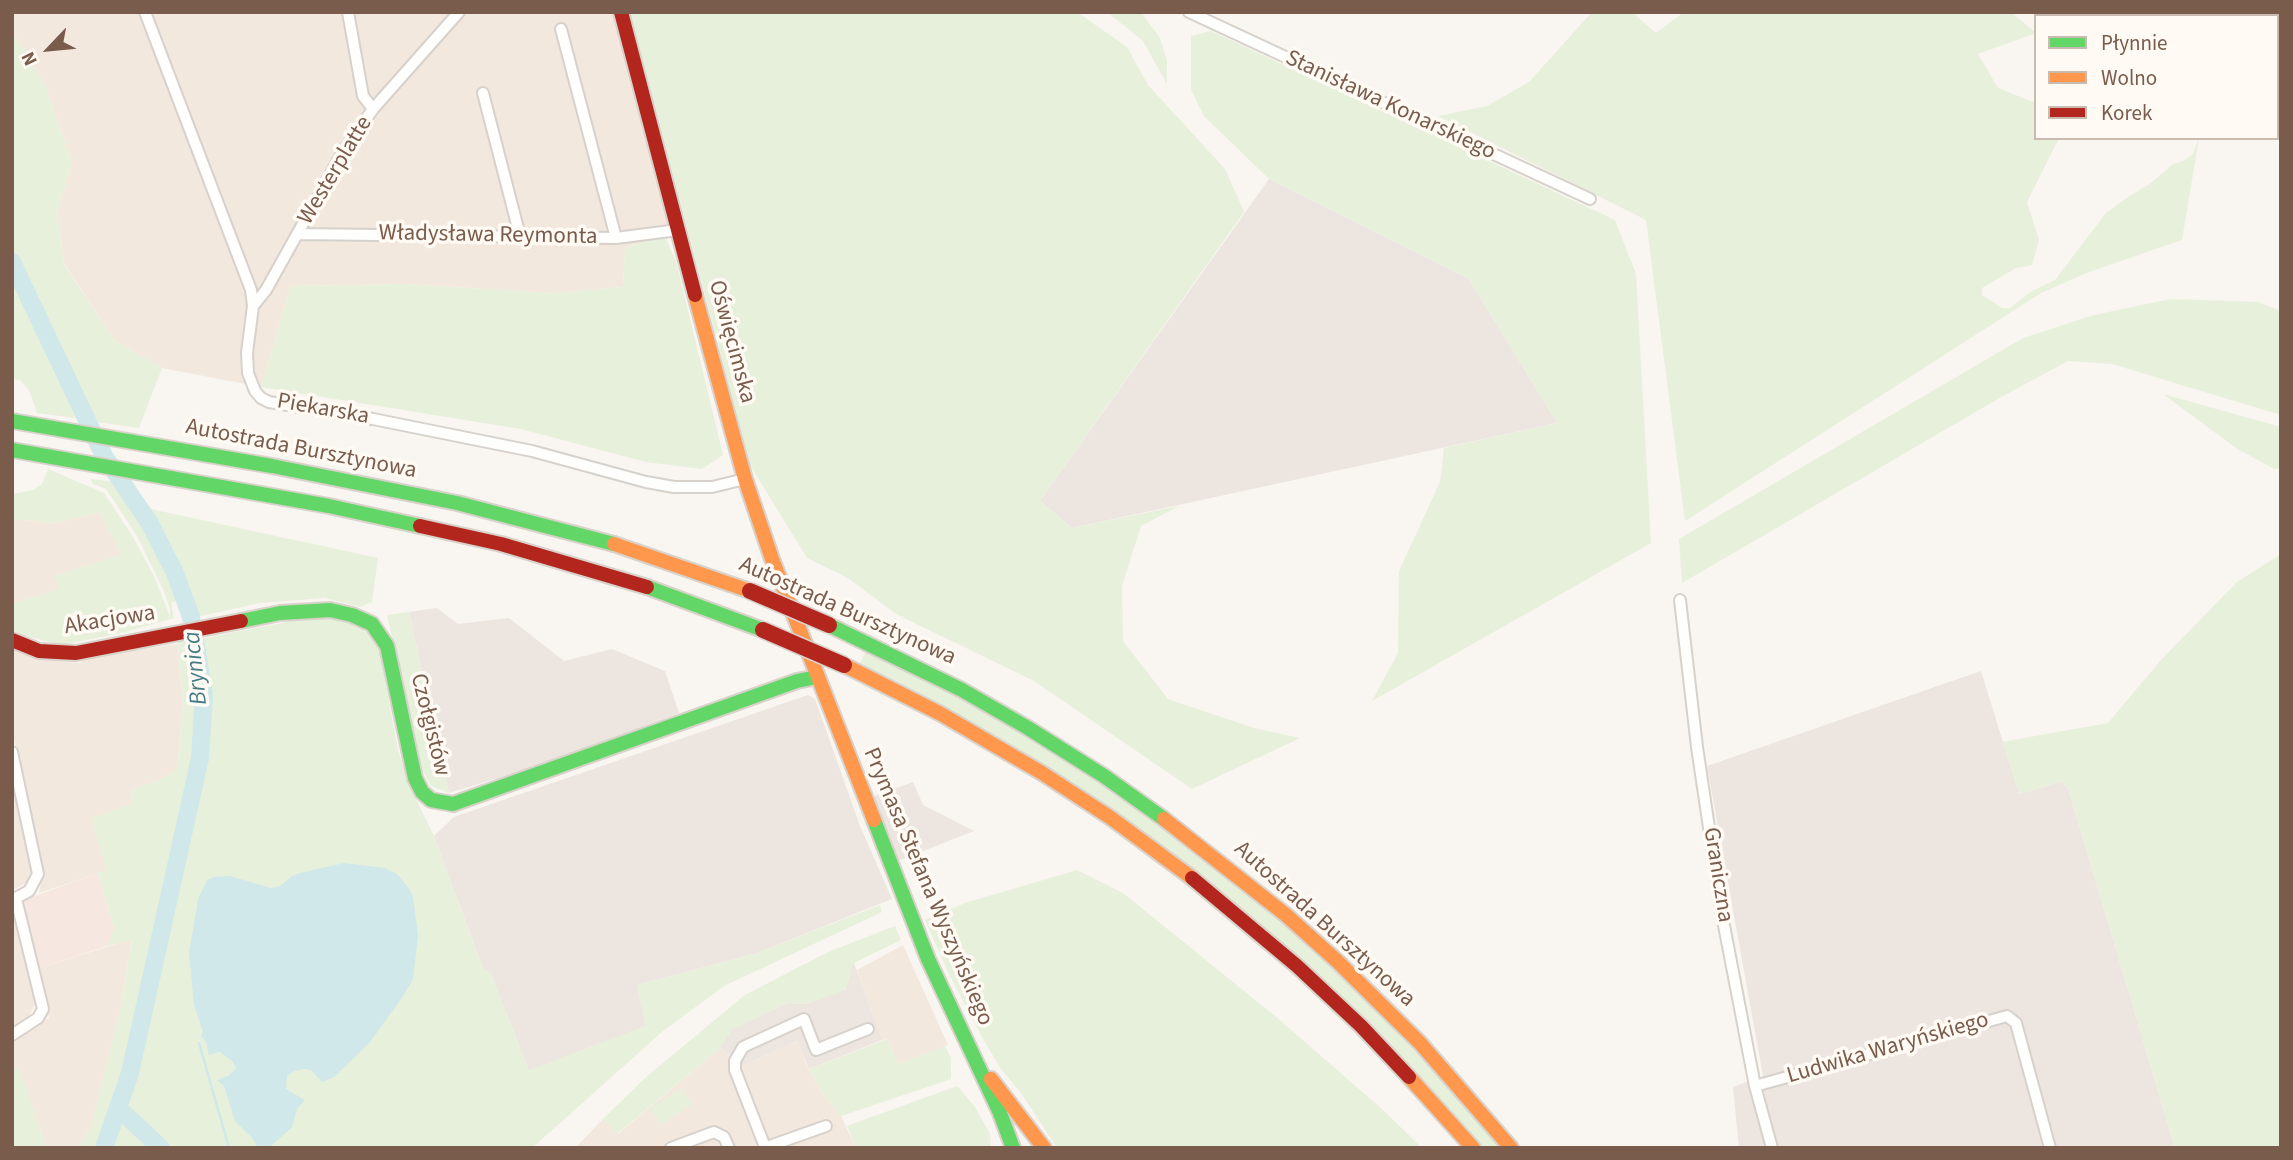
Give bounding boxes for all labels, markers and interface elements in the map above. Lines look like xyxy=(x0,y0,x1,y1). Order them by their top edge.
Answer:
north arrow xyxy=(14,14,84,84)
legend xyxy=(2034,14,2279,140)
text: Płynnie xyxy=(2101,28,2168,58)
street label: Stanisława Konarskiego xyxy=(1281,45,1499,167)
text: N xyxy=(15,47,45,70)
text: Wolno xyxy=(2101,63,2157,93)
text: Korek xyxy=(2101,98,2152,128)
street label: Westerplatte xyxy=(293,112,379,230)
street label: Władysława Reymonta xyxy=(378,220,598,252)
street label: Oświęcimska xyxy=(701,278,761,406)
street label: Piekarska xyxy=(275,388,371,432)
street label: Autostrada Bursztynowa xyxy=(183,414,419,486)
street label: Autostrada Bursztynowa xyxy=(734,552,960,672)
street label: Akacjowa xyxy=(63,600,157,642)
water label: Brynica xyxy=(179,630,215,706)
street label: Czołgistów xyxy=(403,671,455,779)
street label: Prymasa Stefana Wyszyńskiego xyxy=(856,744,998,1030)
street label: Graniczna xyxy=(1696,825,1738,925)
street label: Autostrada Bursztynowa xyxy=(1228,836,1420,1014)
street label: Ludwika Waryńskiego xyxy=(1784,1007,1992,1091)

